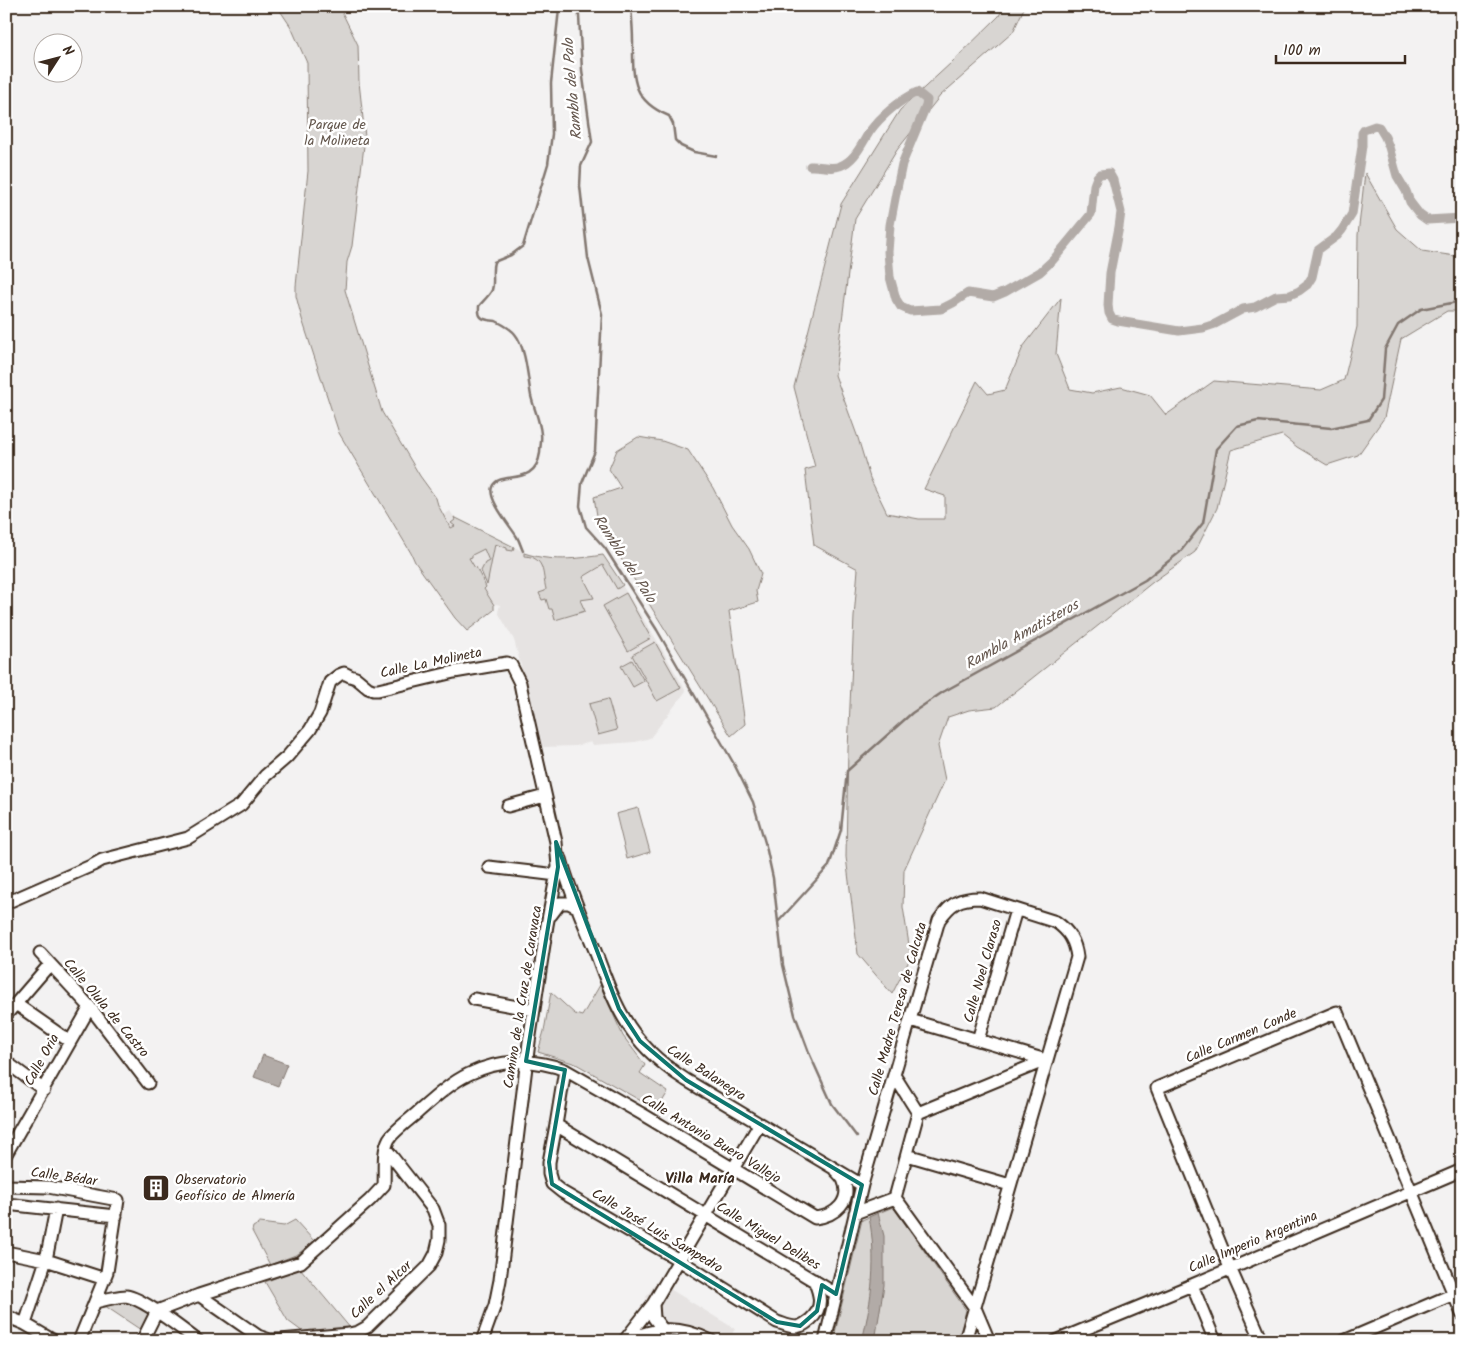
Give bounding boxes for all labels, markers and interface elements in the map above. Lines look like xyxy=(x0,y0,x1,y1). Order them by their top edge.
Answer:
north arrow xyxy=(32,32,82,82)
scale bar xyxy=(1276,32,1404,64)
water label: Rambla del Palo xyxy=(557,36,589,141)
text: 100 m xyxy=(1283,39,1321,63)
text: N xyxy=(56,41,79,61)
park label: Parque de la Molineta xyxy=(304,114,370,152)
water label: Rambla del Palo xyxy=(586,510,662,609)
water label: Rambla Amatisteros xyxy=(961,593,1085,676)
street label: Calle La Molineta xyxy=(378,641,484,685)
street label: Camino de la Cruz de Caravaca xyxy=(498,904,548,1090)
street label: Calle Noel Claraso xyxy=(958,917,1008,1025)
street label: Calle Madre Teresa de Calcuta xyxy=(863,919,933,1099)
street label: Calle Olula de Castro xyxy=(58,953,154,1063)
street label: Calle Carmen Conde xyxy=(1182,1002,1301,1069)
street label: Calle Oria xyxy=(19,1030,65,1090)
street label: Calle Balanegra xyxy=(662,1039,750,1107)
street label: Calle Antonio Buero Vallejo xyxy=(637,1088,785,1190)
street label: Calle Bédar xyxy=(29,1161,100,1193)
district label: Villa María xyxy=(665,1167,735,1191)
place label: Observatorio Geofísico de Almería xyxy=(175,1169,295,1207)
building icon: Observatorio Geofísico de Almería xyxy=(141,1173,171,1203)
street label: Calle José Luis Sampedro xyxy=(587,1183,727,1279)
street label: Calle Miguel Delibes xyxy=(712,1196,824,1276)
street label: Calle Imperio Argentina xyxy=(1185,1205,1321,1279)
street label: Calle el Alcor xyxy=(345,1254,418,1325)

